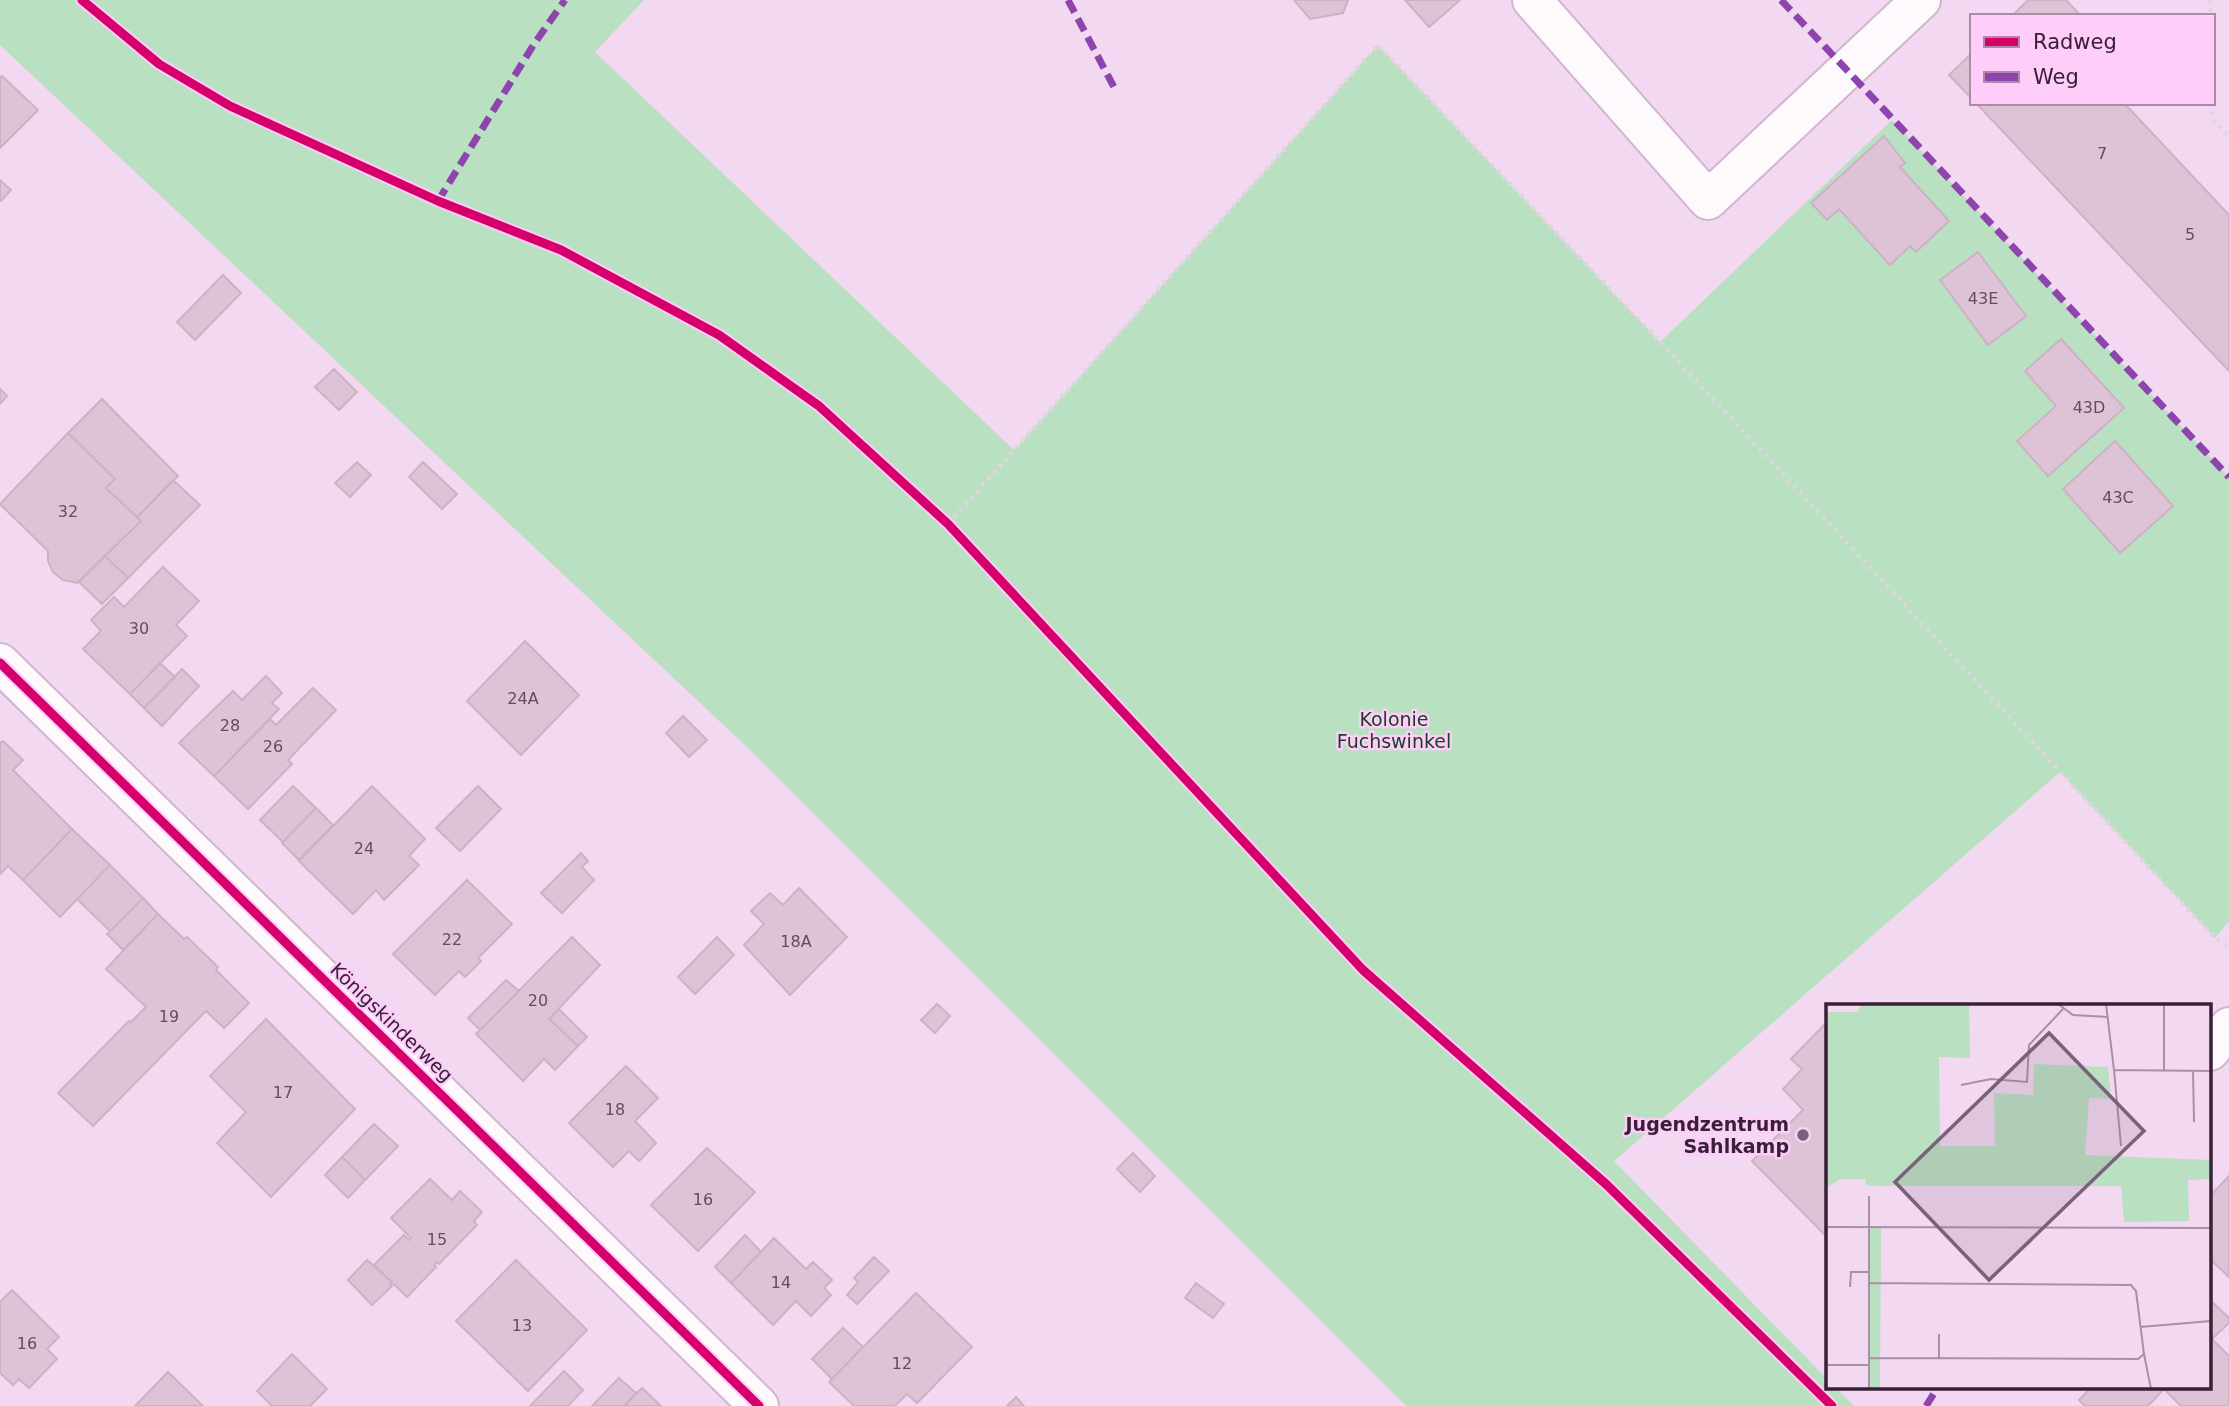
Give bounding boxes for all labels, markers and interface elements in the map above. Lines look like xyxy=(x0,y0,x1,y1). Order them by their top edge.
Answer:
legend xyxy=(1970,14,2215,105)
text: Radweg xyxy=(2033,30,2117,54)
text: Weg xyxy=(2033,65,2079,89)
house number: 7 xyxy=(2097,144,2107,163)
house number: 5 xyxy=(2185,225,2195,244)
house number: 43E xyxy=(1968,289,1998,308)
house number: 43D xyxy=(2073,398,2105,417)
house number: 43C xyxy=(2102,488,2134,507)
house number: 32 xyxy=(58,502,78,521)
house number: 30 xyxy=(129,619,149,638)
house number: 24A xyxy=(507,689,539,708)
park label: Kolonie Fuchswinkel xyxy=(1337,708,1451,752)
house number: 28 xyxy=(220,716,240,735)
house number: 26 xyxy=(263,737,283,756)
house number: 24 xyxy=(354,839,374,858)
house number: 22 xyxy=(442,930,462,949)
house number: 18A xyxy=(780,932,812,951)
street label: Königskinderweg xyxy=(326,958,458,1086)
house number: 20 xyxy=(528,991,548,1010)
inset map xyxy=(1826,1004,2212,1388)
house number: 19 xyxy=(159,1007,179,1026)
house number: 17 xyxy=(273,1083,293,1102)
house number: 18 xyxy=(605,1100,625,1119)
place label: Jugendzentrum Sahlkamp xyxy=(1624,1113,1789,1157)
marker: Jugendzentrum Sahlkamp xyxy=(1795,1127,1811,1143)
house number: 16 xyxy=(693,1190,713,1209)
house number: 15 xyxy=(427,1230,447,1249)
house number: 14 xyxy=(771,1273,791,1292)
house number: 13 xyxy=(512,1316,532,1335)
house number: 16 xyxy=(17,1334,37,1353)
house number: 12 xyxy=(892,1354,912,1373)

